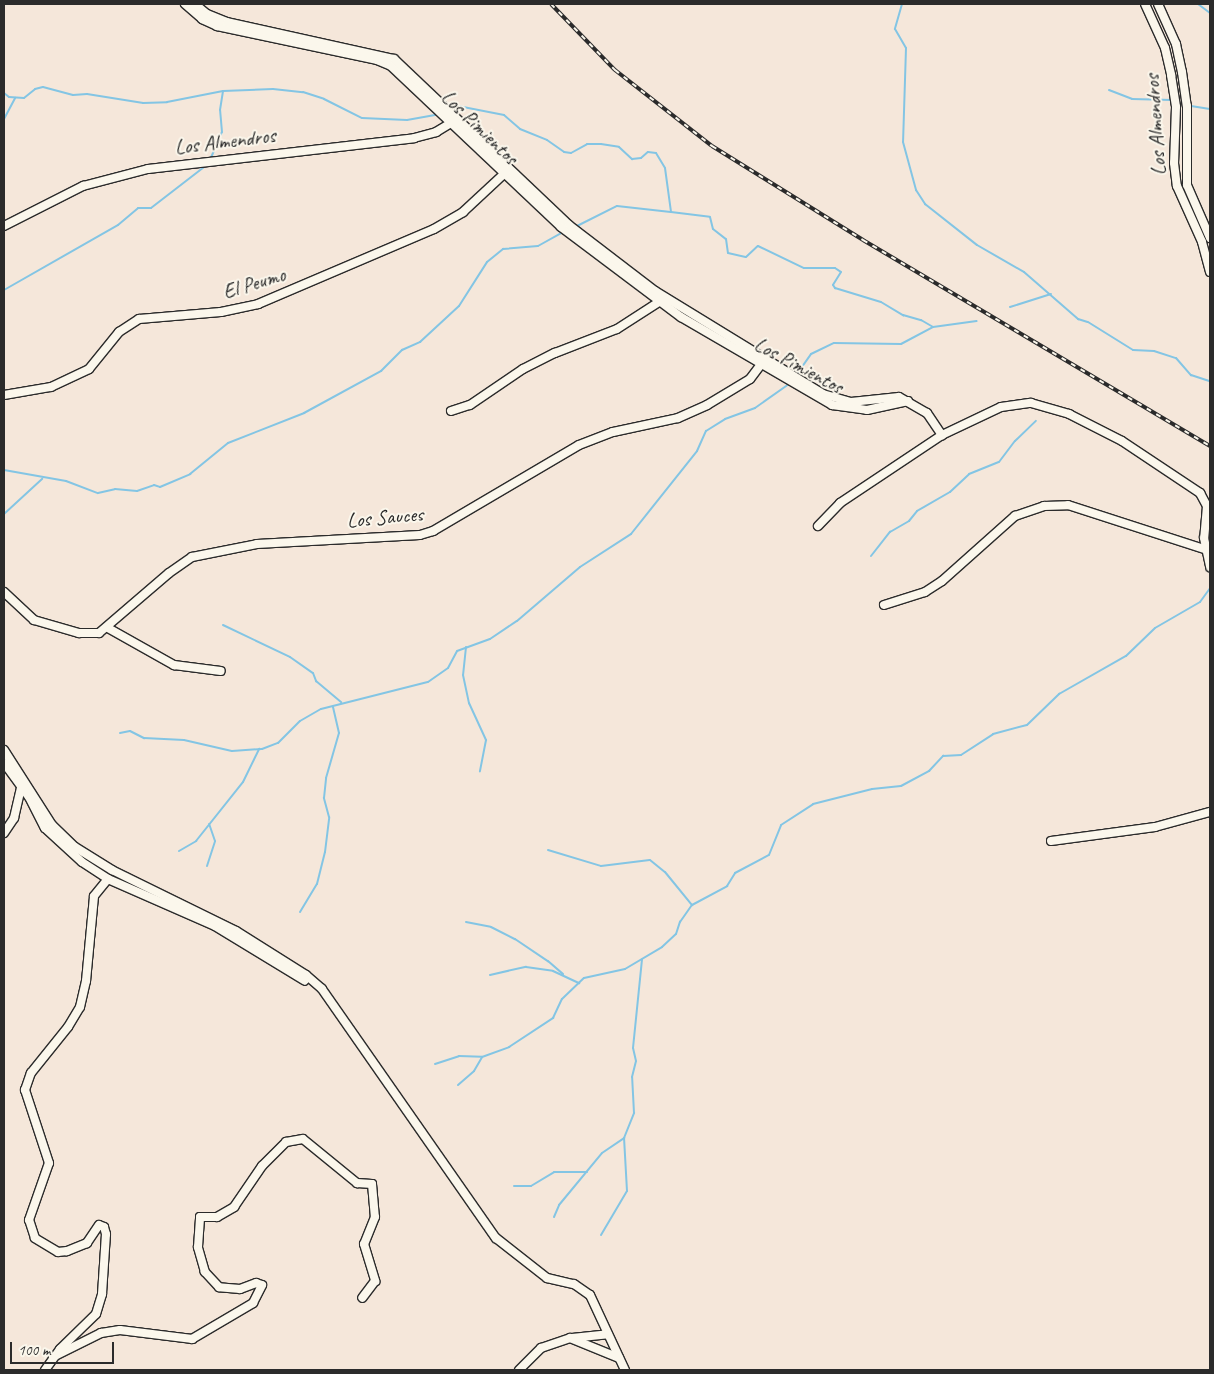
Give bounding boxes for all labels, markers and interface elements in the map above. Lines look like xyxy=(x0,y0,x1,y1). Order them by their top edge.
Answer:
street label: Los Almendros xyxy=(1139,73,1171,177)
street label: Los Pimientos xyxy=(437,85,523,169)
street label: Los Almendros xyxy=(173,122,277,160)
street label: El Peumo xyxy=(220,262,288,304)
street label: Los Pimientos xyxy=(751,331,847,399)
street label: Los Sauces xyxy=(346,501,424,533)
scale bar xyxy=(12,1332,116,1364)
text: 100 m xyxy=(18,1341,50,1360)

